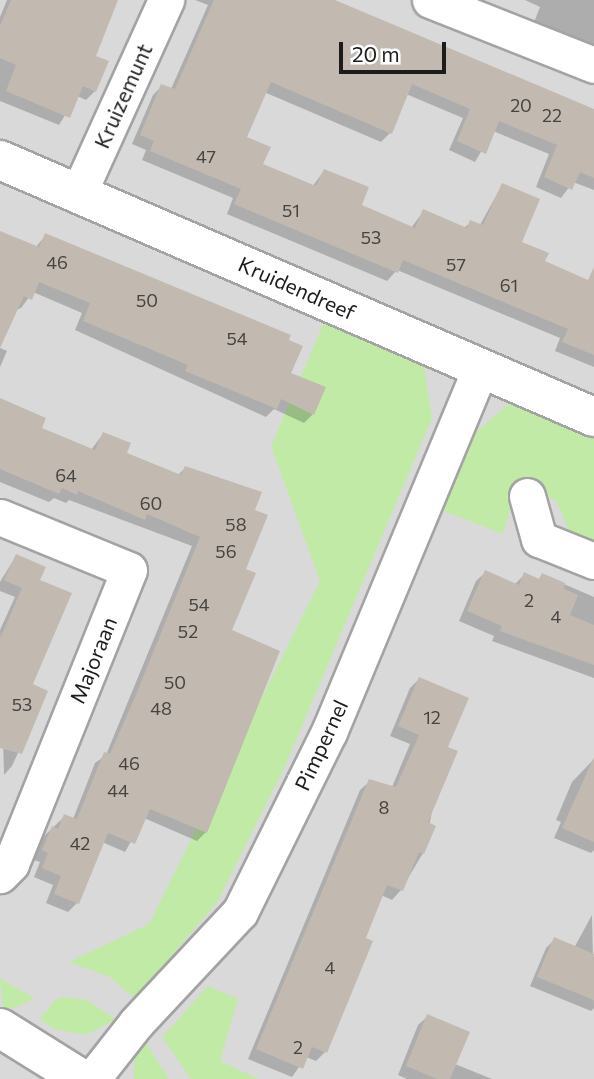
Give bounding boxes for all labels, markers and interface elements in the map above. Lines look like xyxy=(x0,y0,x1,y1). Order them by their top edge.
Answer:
scale bar xyxy=(342,28,449,72)
street label: Kruizemunt xyxy=(89,40,157,152)
text: 20 m xyxy=(352,41,400,66)
house number: 20 xyxy=(510,94,532,116)
house number: 22 xyxy=(542,104,562,126)
house number: 47 xyxy=(196,145,216,167)
house number: 51 xyxy=(282,199,300,221)
house number: 53 xyxy=(361,226,381,248)
house number: 46 xyxy=(46,251,68,273)
street label: Kruidendreef xyxy=(235,251,359,325)
house number: 57 xyxy=(446,253,466,275)
house number: 61 xyxy=(500,274,518,296)
house number: 50 xyxy=(136,289,158,311)
house number: 54 xyxy=(226,327,248,349)
house number: 64 xyxy=(55,464,77,486)
house number: 60 xyxy=(140,492,162,514)
house number: 58 xyxy=(225,513,247,535)
house number: 56 xyxy=(215,540,237,562)
house number: 2 xyxy=(524,589,534,611)
house number: 54 xyxy=(188,593,210,615)
house number: 4 xyxy=(551,605,561,627)
street label: Majoraan xyxy=(64,613,122,707)
house number: 52 xyxy=(178,620,198,642)
house number: 50 xyxy=(164,671,186,693)
house number: 53 xyxy=(12,693,32,715)
street label: Pimpernel xyxy=(289,696,353,794)
house number: 48 xyxy=(150,697,172,719)
house number: 12 xyxy=(423,706,441,728)
house number: 46 xyxy=(118,752,140,774)
house number: 44 xyxy=(107,779,129,801)
house number: 8 xyxy=(379,796,389,818)
house number: 42 xyxy=(70,832,90,854)
house number: 4 xyxy=(325,956,335,978)
house number: 2 xyxy=(293,1036,303,1058)

